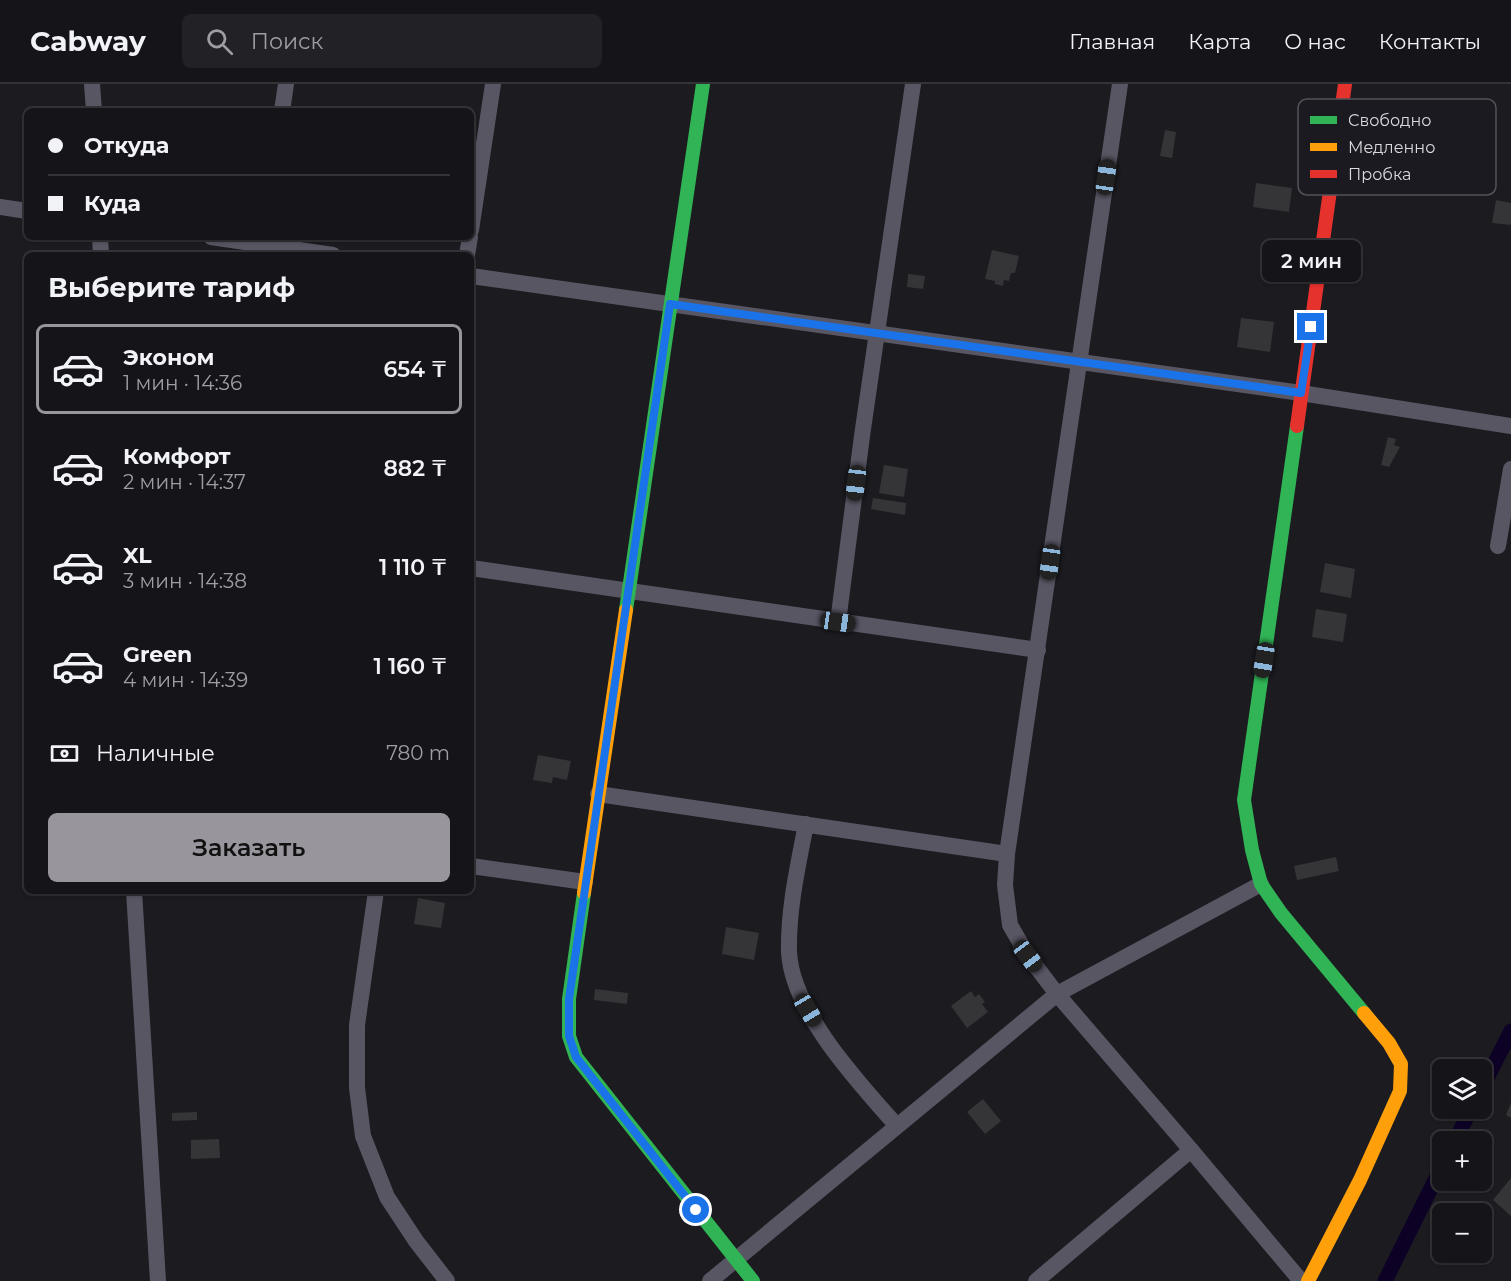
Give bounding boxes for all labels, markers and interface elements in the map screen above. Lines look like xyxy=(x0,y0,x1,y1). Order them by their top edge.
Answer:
search box xyxy=(182,14,602,68)
text: Cabway xyxy=(30,24,146,58)
icon: search xyxy=(203,25,236,58)
text: Поиск xyxy=(251,28,323,55)
text: Главная xyxy=(1069,29,1155,54)
text: Карта xyxy=(1188,29,1251,54)
text: О нас xyxy=(1284,29,1346,54)
text: Контакты xyxy=(1379,29,1481,54)
legend xyxy=(1298,99,1496,195)
text: Свободно xyxy=(1348,111,1431,130)
text: Откуда xyxy=(84,132,169,159)
text: Медленно xyxy=(1348,138,1435,157)
car xyxy=(1095,158,1117,196)
text: Пробка xyxy=(1348,165,1411,184)
text: Куда xyxy=(84,190,141,217)
callout: 2 мин xyxy=(1262,240,1360,282)
text: 2 мин xyxy=(1281,249,1342,273)
text: Выберите тариф xyxy=(48,271,295,304)
route end xyxy=(1297,313,1324,340)
icon: car xyxy=(51,342,105,396)
text: Эконом xyxy=(123,344,214,371)
text: 654 ₸ xyxy=(383,356,447,383)
text: 1 мин · 14:36 xyxy=(123,371,242,395)
icon: car xyxy=(51,441,105,495)
text: Комфорт xyxy=(123,443,231,470)
text: 882 ₸ xyxy=(383,455,447,482)
car xyxy=(845,464,867,502)
text: 2 мин · 14:37 xyxy=(123,470,246,494)
icon: car xyxy=(51,540,105,594)
text: XL xyxy=(123,542,152,569)
car xyxy=(1039,543,1061,581)
text: 1 110 ₸ xyxy=(379,554,447,581)
text: 3 мин · 14:38 xyxy=(123,569,247,593)
car xyxy=(819,611,857,633)
icon: car xyxy=(51,639,105,693)
text: Green xyxy=(123,641,192,668)
car xyxy=(1252,641,1276,679)
text: 1 160 ₸ xyxy=(374,653,447,680)
text: 4 мин · 14:39 xyxy=(123,668,248,692)
icon: cash xyxy=(48,737,81,770)
text: Наличные xyxy=(96,740,215,767)
text: 780 m xyxy=(386,741,450,765)
button: Заказать xyxy=(48,813,450,882)
car xyxy=(1010,936,1046,976)
car xyxy=(791,990,825,1030)
map controls xyxy=(1432,1059,1492,1263)
button: layers xyxy=(1432,1059,1492,1119)
button: + xyxy=(1432,1131,1492,1191)
route start xyxy=(682,1196,709,1223)
button: − xyxy=(1432,1203,1492,1263)

